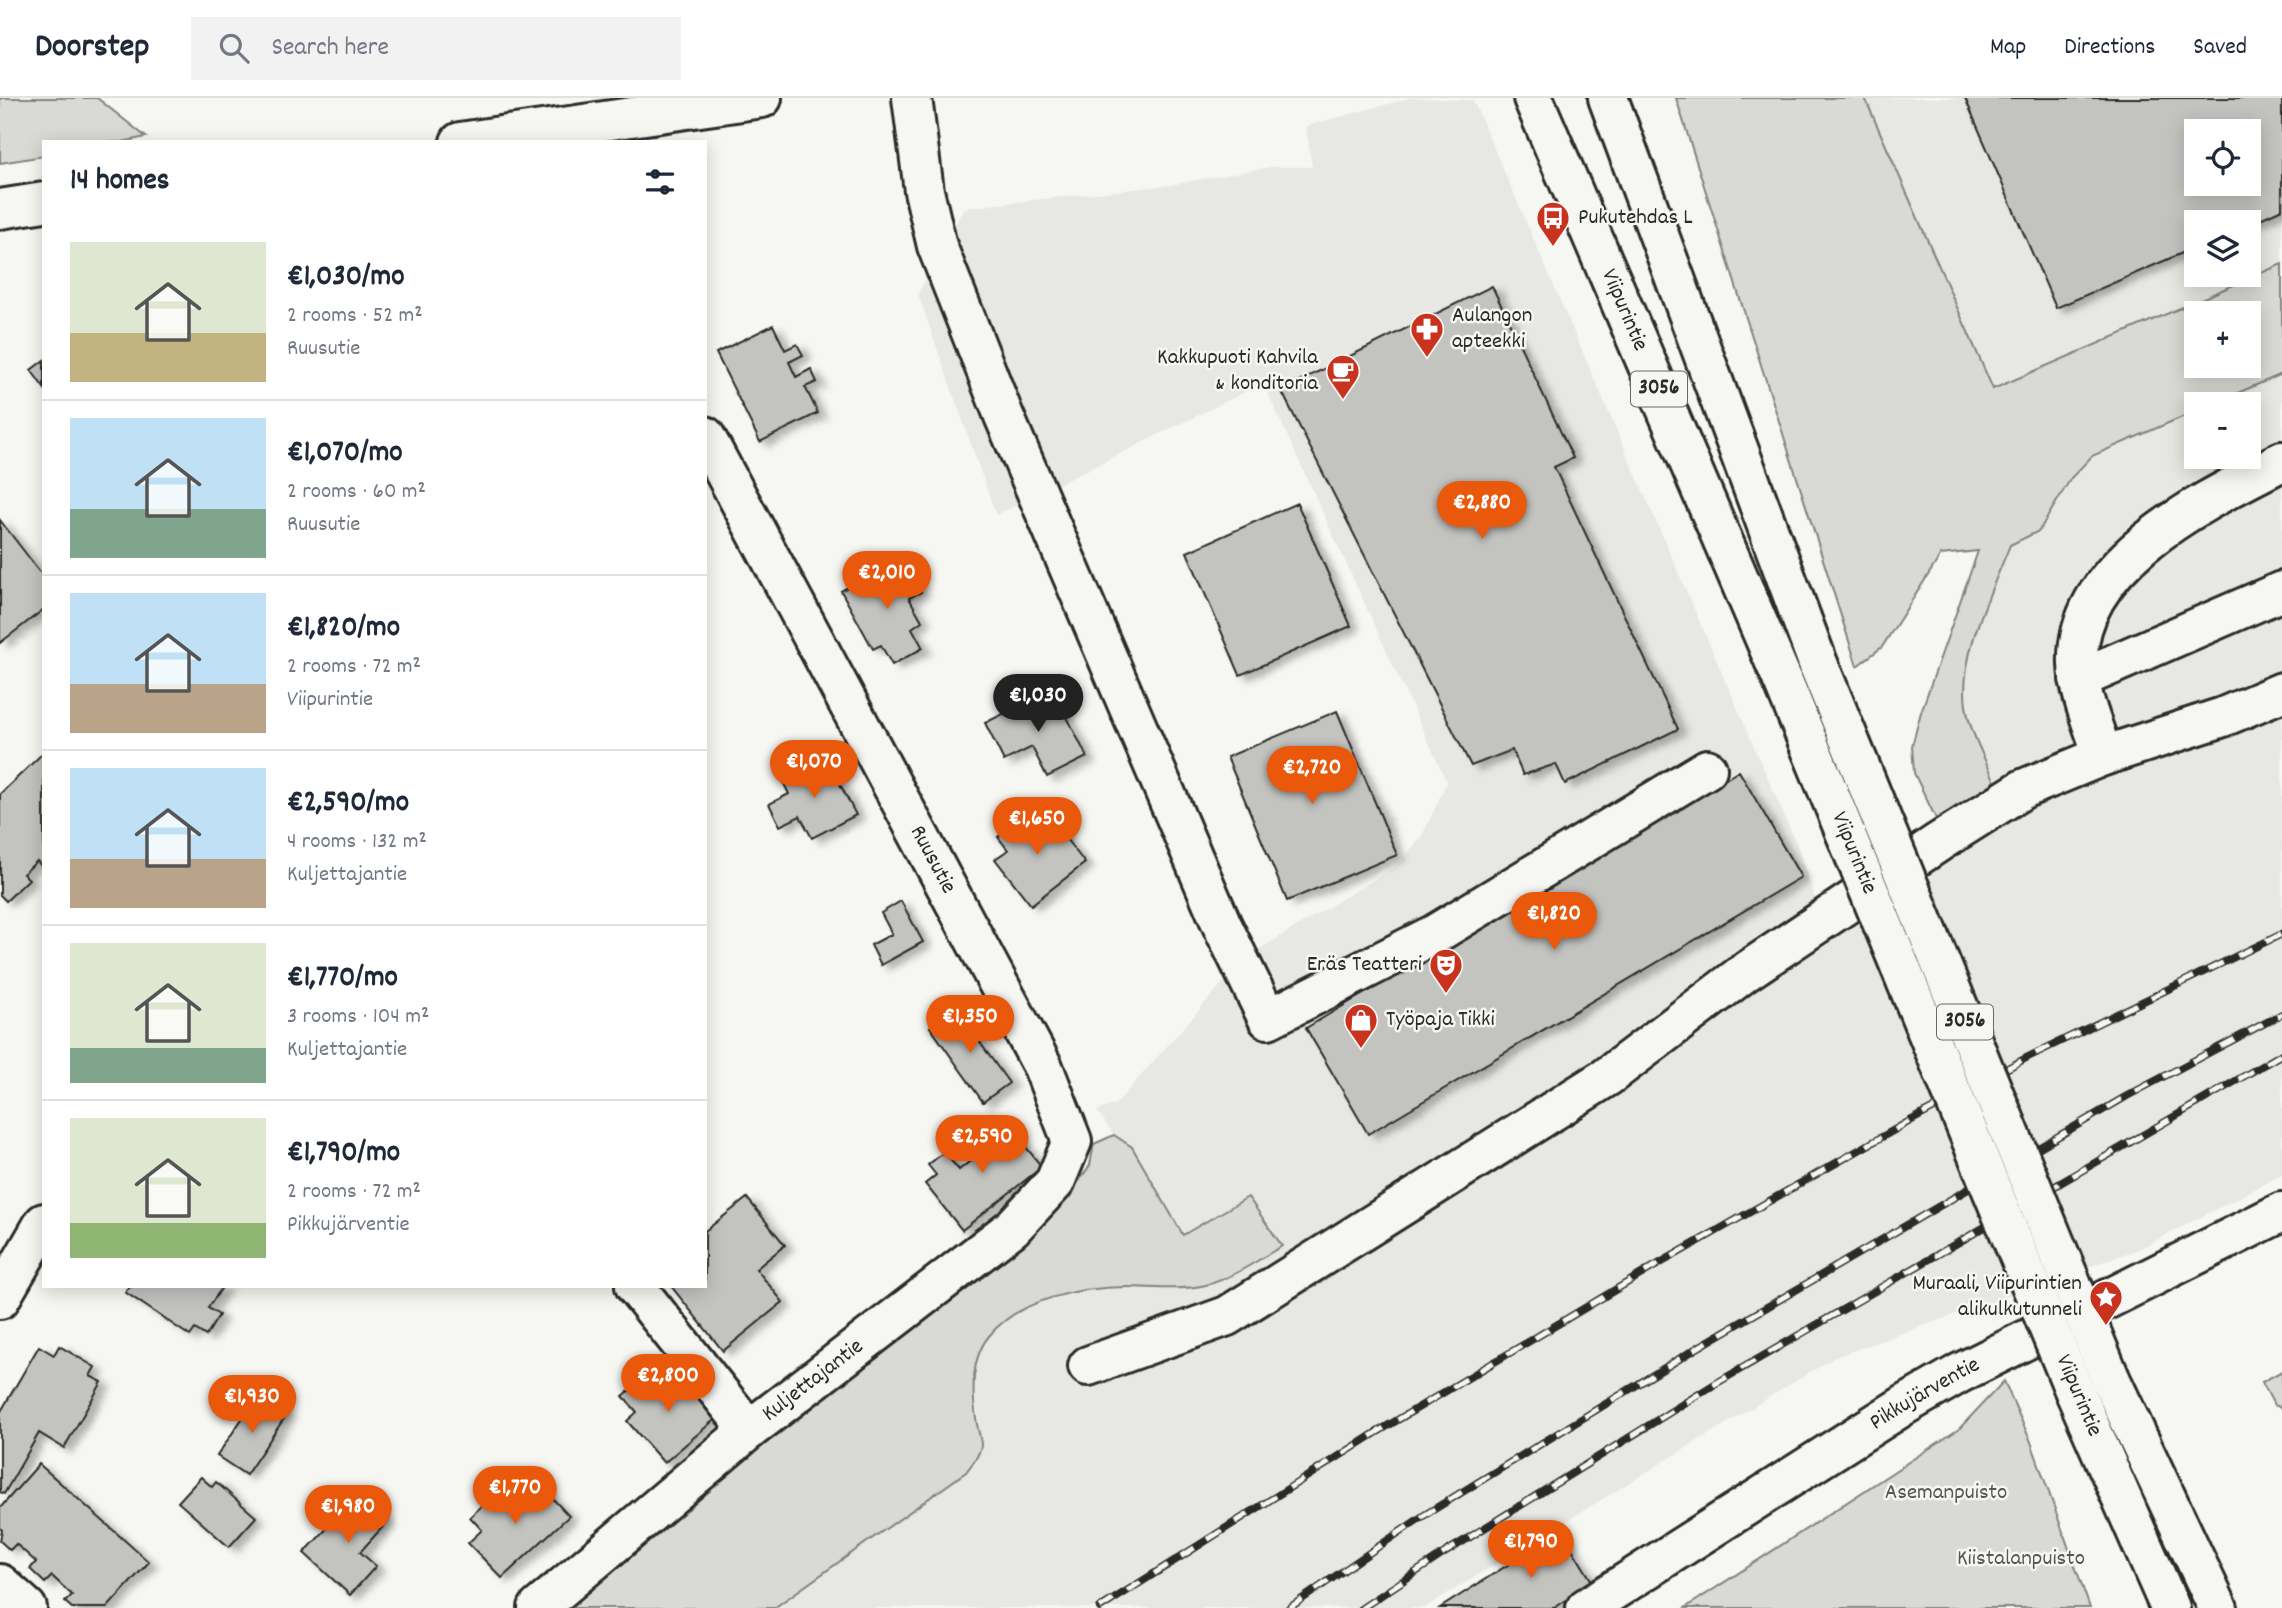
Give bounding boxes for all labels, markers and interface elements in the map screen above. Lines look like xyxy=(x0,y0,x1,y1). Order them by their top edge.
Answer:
search box xyxy=(191,17,681,80)
text: Doorstep xyxy=(35,25,149,72)
icon: search xyxy=(215,29,253,67)
text: Search here xyxy=(271,30,389,67)
text: Map xyxy=(1990,31,2026,65)
text: Directions xyxy=(2064,31,2155,65)
text: Saved xyxy=(2193,31,2247,65)
map controls xyxy=(2184,119,2261,469)
button: locate xyxy=(2184,119,2261,196)
text: 14 homes xyxy=(70,161,169,204)
icon: filters xyxy=(641,163,679,201)
bus stop icon: Pukutehdas L xyxy=(1534,199,1572,248)
place label: Pukutehdas L xyxy=(1578,202,1693,235)
button: layers xyxy=(2184,210,2261,287)
text: €1,030/mo xyxy=(287,257,405,300)
street label: Viipurintie xyxy=(1592,264,1656,356)
icon: home xyxy=(126,270,210,354)
text: 2 rooms · 52 m² xyxy=(287,300,423,333)
place label: Aulangon apteekki xyxy=(1452,300,1532,359)
button: + xyxy=(2184,301,2261,378)
pharmacy icon: Aulangon apteekki xyxy=(1408,310,1446,359)
text: Ruusutie xyxy=(287,333,360,366)
place label: Kakkupuoti Kahvila & konditoria xyxy=(1157,342,1319,401)
cafe icon: Kakkupuoti Kahvila & konditoria xyxy=(1324,352,1362,401)
road number: 3056 xyxy=(1631,372,1687,406)
button: − xyxy=(2184,392,2261,469)
text: €1,070/mo xyxy=(287,433,403,476)
icon: home xyxy=(126,446,210,530)
text: 2 rooms · 60 m² xyxy=(287,476,426,509)
pin: €2,880 xyxy=(1425,482,1539,541)
text: €2,880 xyxy=(1453,487,1511,520)
text: Ruusutie xyxy=(287,509,360,542)
pin: €2,010 xyxy=(830,552,944,611)
text: €2,010 xyxy=(858,557,916,590)
text: €1,820/mo xyxy=(287,608,400,651)
icon: home xyxy=(126,621,210,705)
text: 2 rooms · 72 m² xyxy=(287,651,421,684)
pin: €1,030 xyxy=(981,674,1095,734)
text: €1,030 xyxy=(1009,680,1067,713)
text: Viipurintie xyxy=(287,684,373,717)
pin: €1,070 xyxy=(757,740,871,800)
text: €1,070 xyxy=(786,746,842,779)
pin: €2,720 xyxy=(1255,746,1369,806)
text: €2,720 xyxy=(1283,752,1341,785)
text: €2,590/mo xyxy=(287,783,409,826)
icon: home xyxy=(126,796,210,880)
pin: €1,650 xyxy=(980,798,1094,857)
text: €1,650 xyxy=(1009,803,1065,836)
street label: Viipurintie xyxy=(1822,807,1885,899)
street label: Ruusutie xyxy=(900,820,964,900)
text: 4 rooms · 132 m² xyxy=(287,826,427,859)
text: Kuljettajantie xyxy=(287,859,407,892)
pin: €1,820 xyxy=(1497,892,1611,952)
text: €1,820 xyxy=(1527,898,1581,931)
theatre icon: Eräs Teatteri xyxy=(1427,946,1465,995)
place label: Eräs Teatteri xyxy=(1307,949,1422,982)
text: €1,770/mo xyxy=(287,958,398,1001)
icon: home xyxy=(126,971,210,1055)
pin: €1,350 xyxy=(913,996,1027,1055)
text: 3 rooms · 104 m² xyxy=(287,1001,429,1034)
text: €1,350 xyxy=(942,1001,998,1034)
shop icon: Työpaja Tikki xyxy=(1342,1001,1380,1050)
place label: Työpaja Tikki xyxy=(1386,1004,1495,1037)
road number: 3056 xyxy=(1937,1004,1993,1040)
text: Kuljettajantie xyxy=(287,1034,407,1067)
pin: €2,590 xyxy=(925,1116,1039,1175)
text: €2,590 xyxy=(952,1121,1012,1154)
text: €1,790/mo xyxy=(287,1133,400,1176)
icon: home xyxy=(126,1146,210,1230)
text: 2 rooms · 72 m² xyxy=(287,1176,421,1209)
text: Pikkujärventie xyxy=(287,1209,410,1242)
place label: Muraali, Viipurintien alikulkutunneli xyxy=(1912,1268,2082,1327)
place icon: Muraali, Viipurintien alikulkutunneli xyxy=(2087,1278,2125,1327)
street label: Kuljettajantie xyxy=(755,1331,871,1430)
street label: Pikkujärventie xyxy=(1864,1349,1986,1439)
street label: Viipurintie xyxy=(2046,1350,2110,1442)
pin: €2,800 xyxy=(611,1354,725,1414)
text: €2,800 xyxy=(637,1360,699,1393)
pin: €1,930 xyxy=(195,1376,309,1435)
text: €1,930 xyxy=(224,1381,280,1414)
pin: €1,770 xyxy=(458,1466,572,1526)
text: €1,770 xyxy=(489,1472,541,1505)
park label: Asemanpuisto xyxy=(1885,1477,2007,1510)
pin: €1,980 xyxy=(291,1486,405,1545)
text: €1,980 xyxy=(321,1491,375,1524)
pin: €1,790 xyxy=(1474,1520,1588,1580)
text: €1,790 xyxy=(1504,1526,1558,1559)
park label: Kiistalanpuisto xyxy=(1957,1543,2085,1576)

